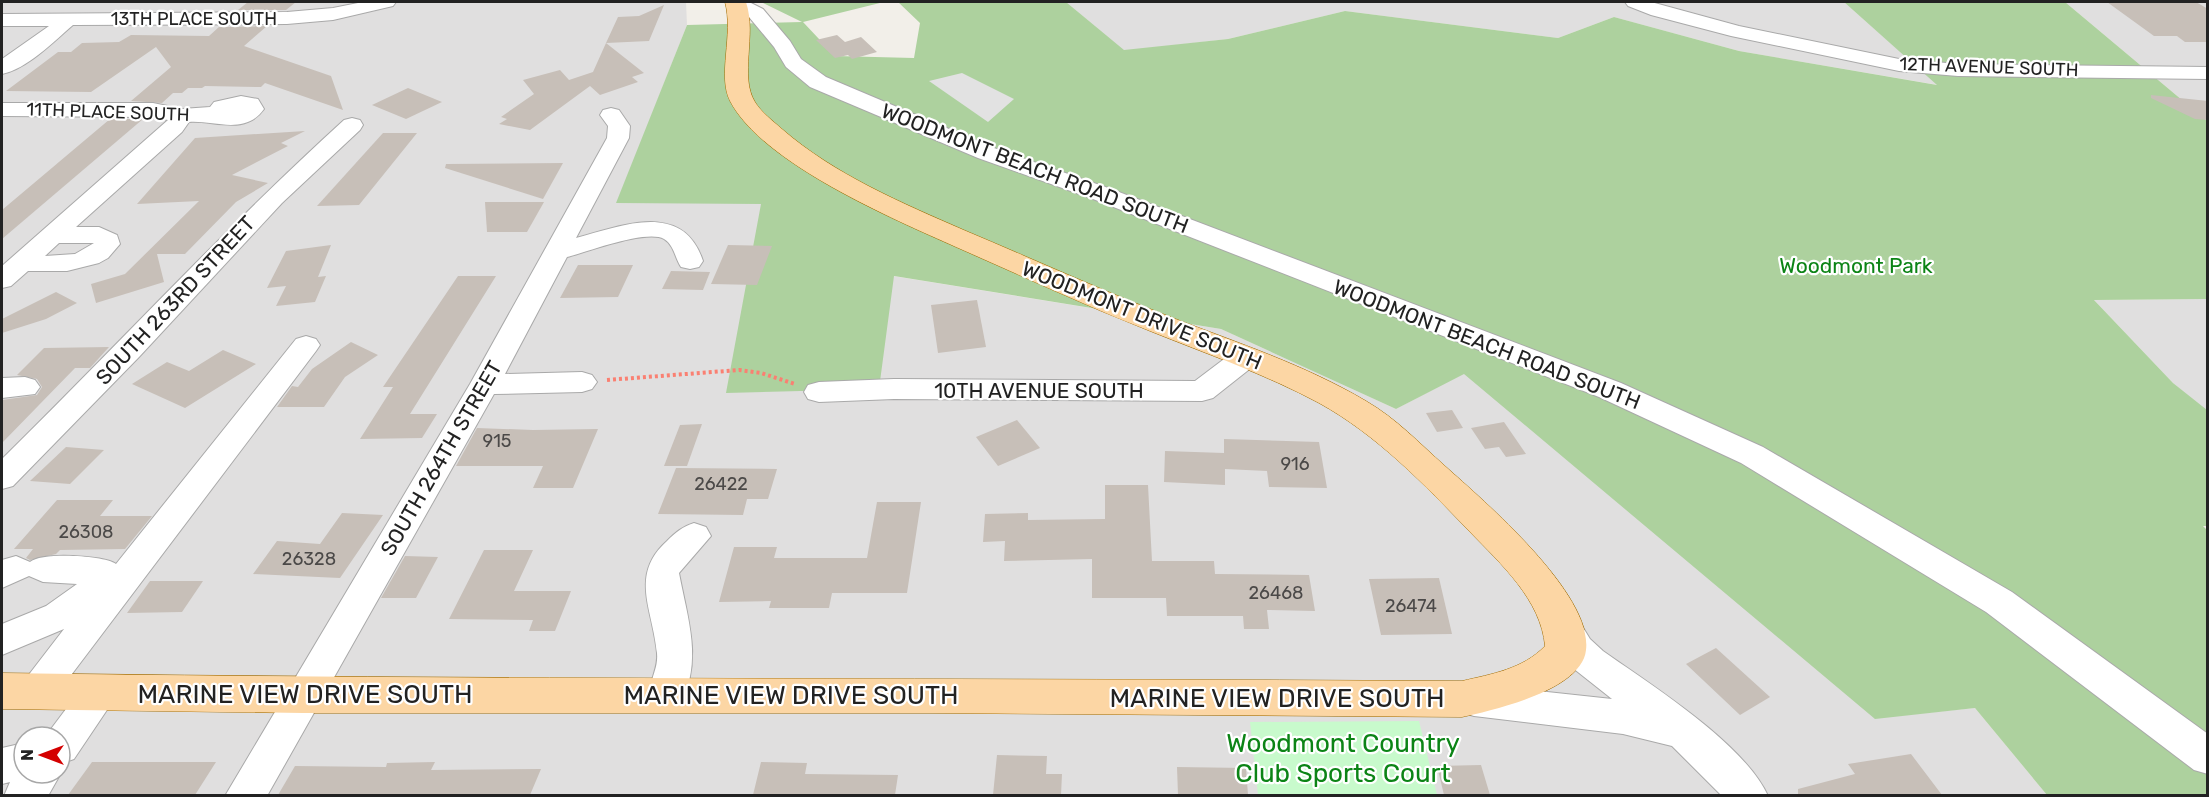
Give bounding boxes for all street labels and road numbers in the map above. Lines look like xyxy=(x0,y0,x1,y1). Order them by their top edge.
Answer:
street label: 13TH PLACE SOUTH xyxy=(111,8,277,30)
street label: 12TH AVENUE SOUTH xyxy=(1899,53,2079,81)
street label: 11TH PLACE SOUTH xyxy=(26,98,190,126)
street label: WOODMONT BEACH ROAD SOUTH xyxy=(878,98,1192,238)
street label: SOUTH 263RD STREET xyxy=(90,210,260,390)
street label: WOODMONT DRIVE SOUTH xyxy=(1018,255,1266,375)
street label: WOODMONT BEACH ROAD SOUTH xyxy=(1330,274,1644,414)
street label: SOUTH 264TH STREET xyxy=(375,356,507,560)
street label: 10TH AVENUE SOUTH xyxy=(934,378,1144,403)
street label: MARINE VIEW DRIVE SOUTH xyxy=(137,679,473,710)
street label: MARINE VIEW DRIVE SOUTH xyxy=(623,680,959,711)
street label: MARINE VIEW DRIVE SOUTH xyxy=(1109,683,1445,714)

